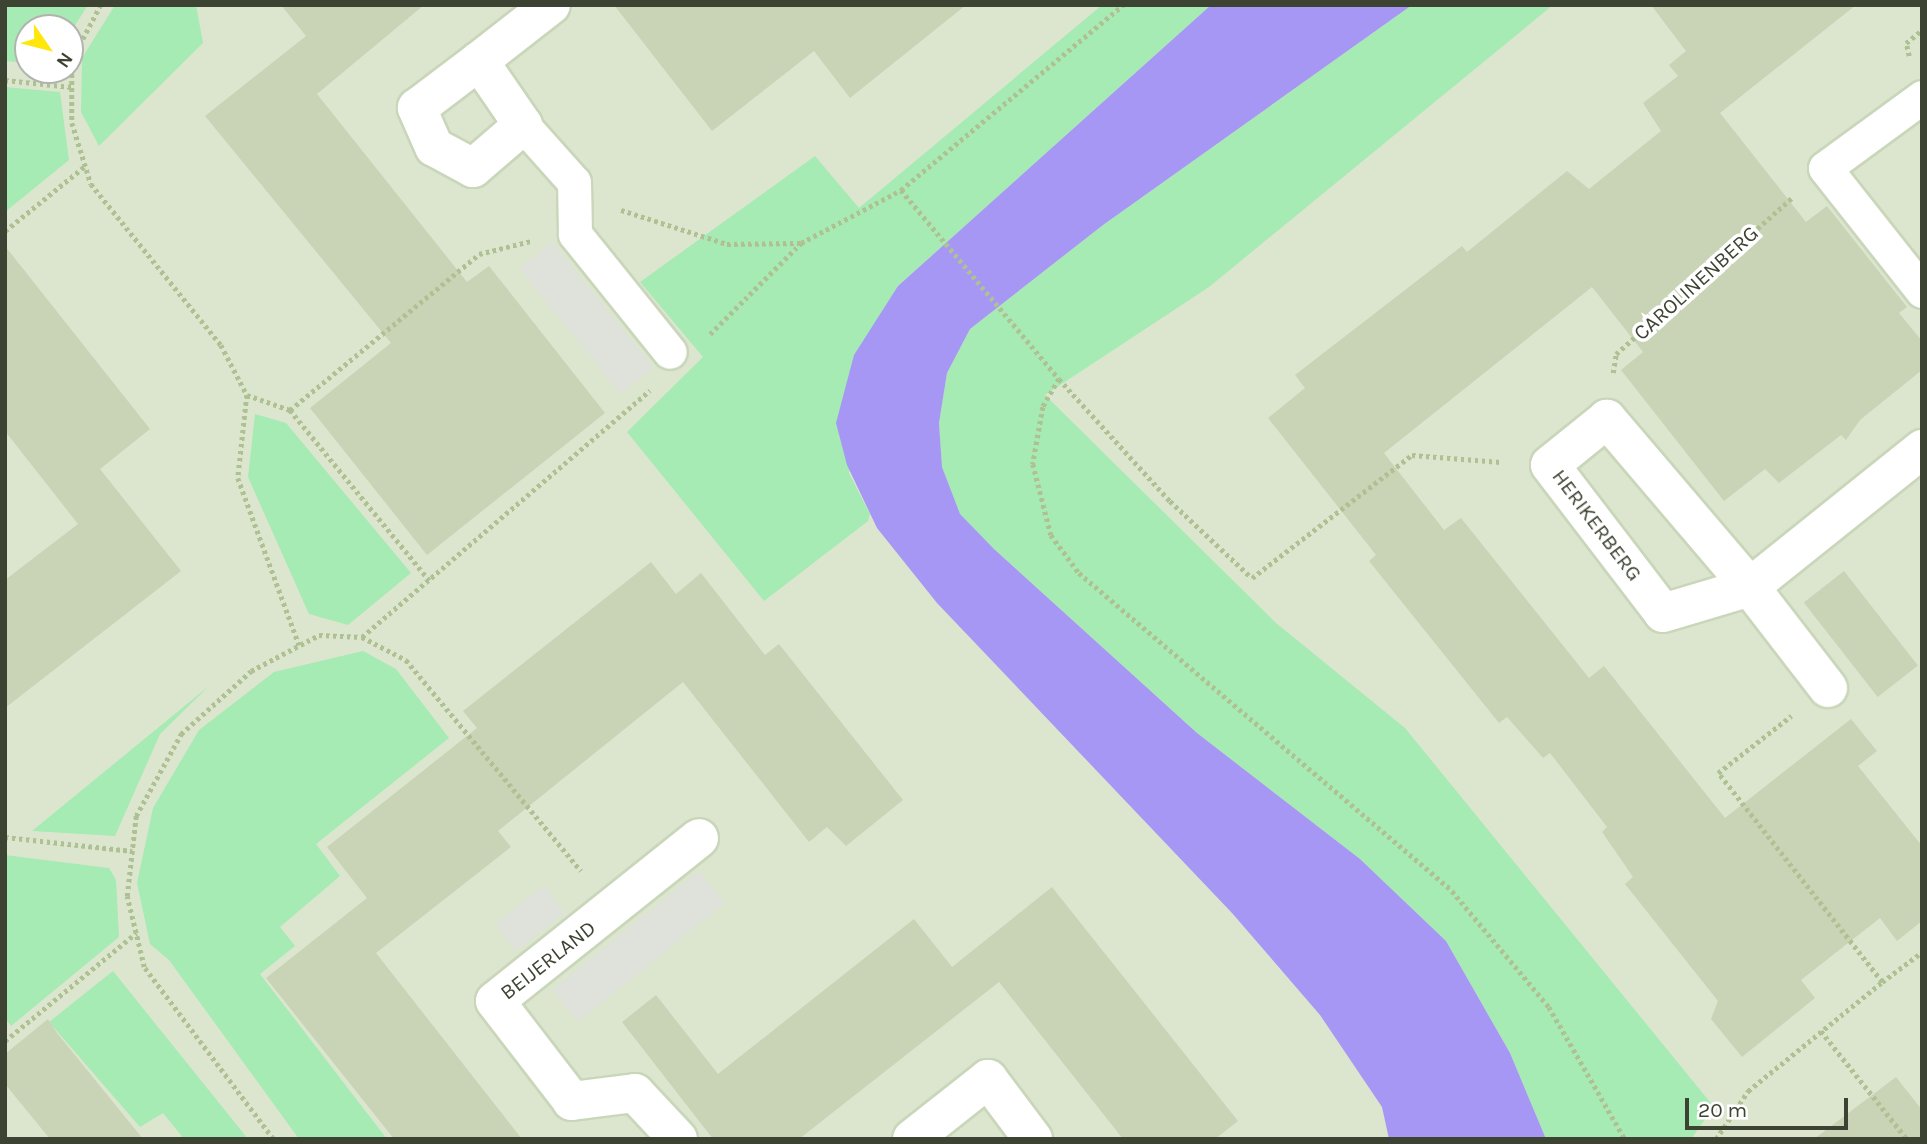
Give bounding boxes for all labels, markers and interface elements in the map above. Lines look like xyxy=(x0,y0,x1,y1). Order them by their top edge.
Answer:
north arrow xyxy=(14,14,84,84)
text: N xyxy=(52,48,77,72)
street label: CAROLINENBERG xyxy=(1629,220,1763,346)
street label: HERIKERBERG xyxy=(1547,464,1647,586)
street label: BEIJERLAND xyxy=(495,915,601,1005)
scale bar xyxy=(1689,1084,1852,1128)
text: 20 m xyxy=(1698,1098,1747,1122)

